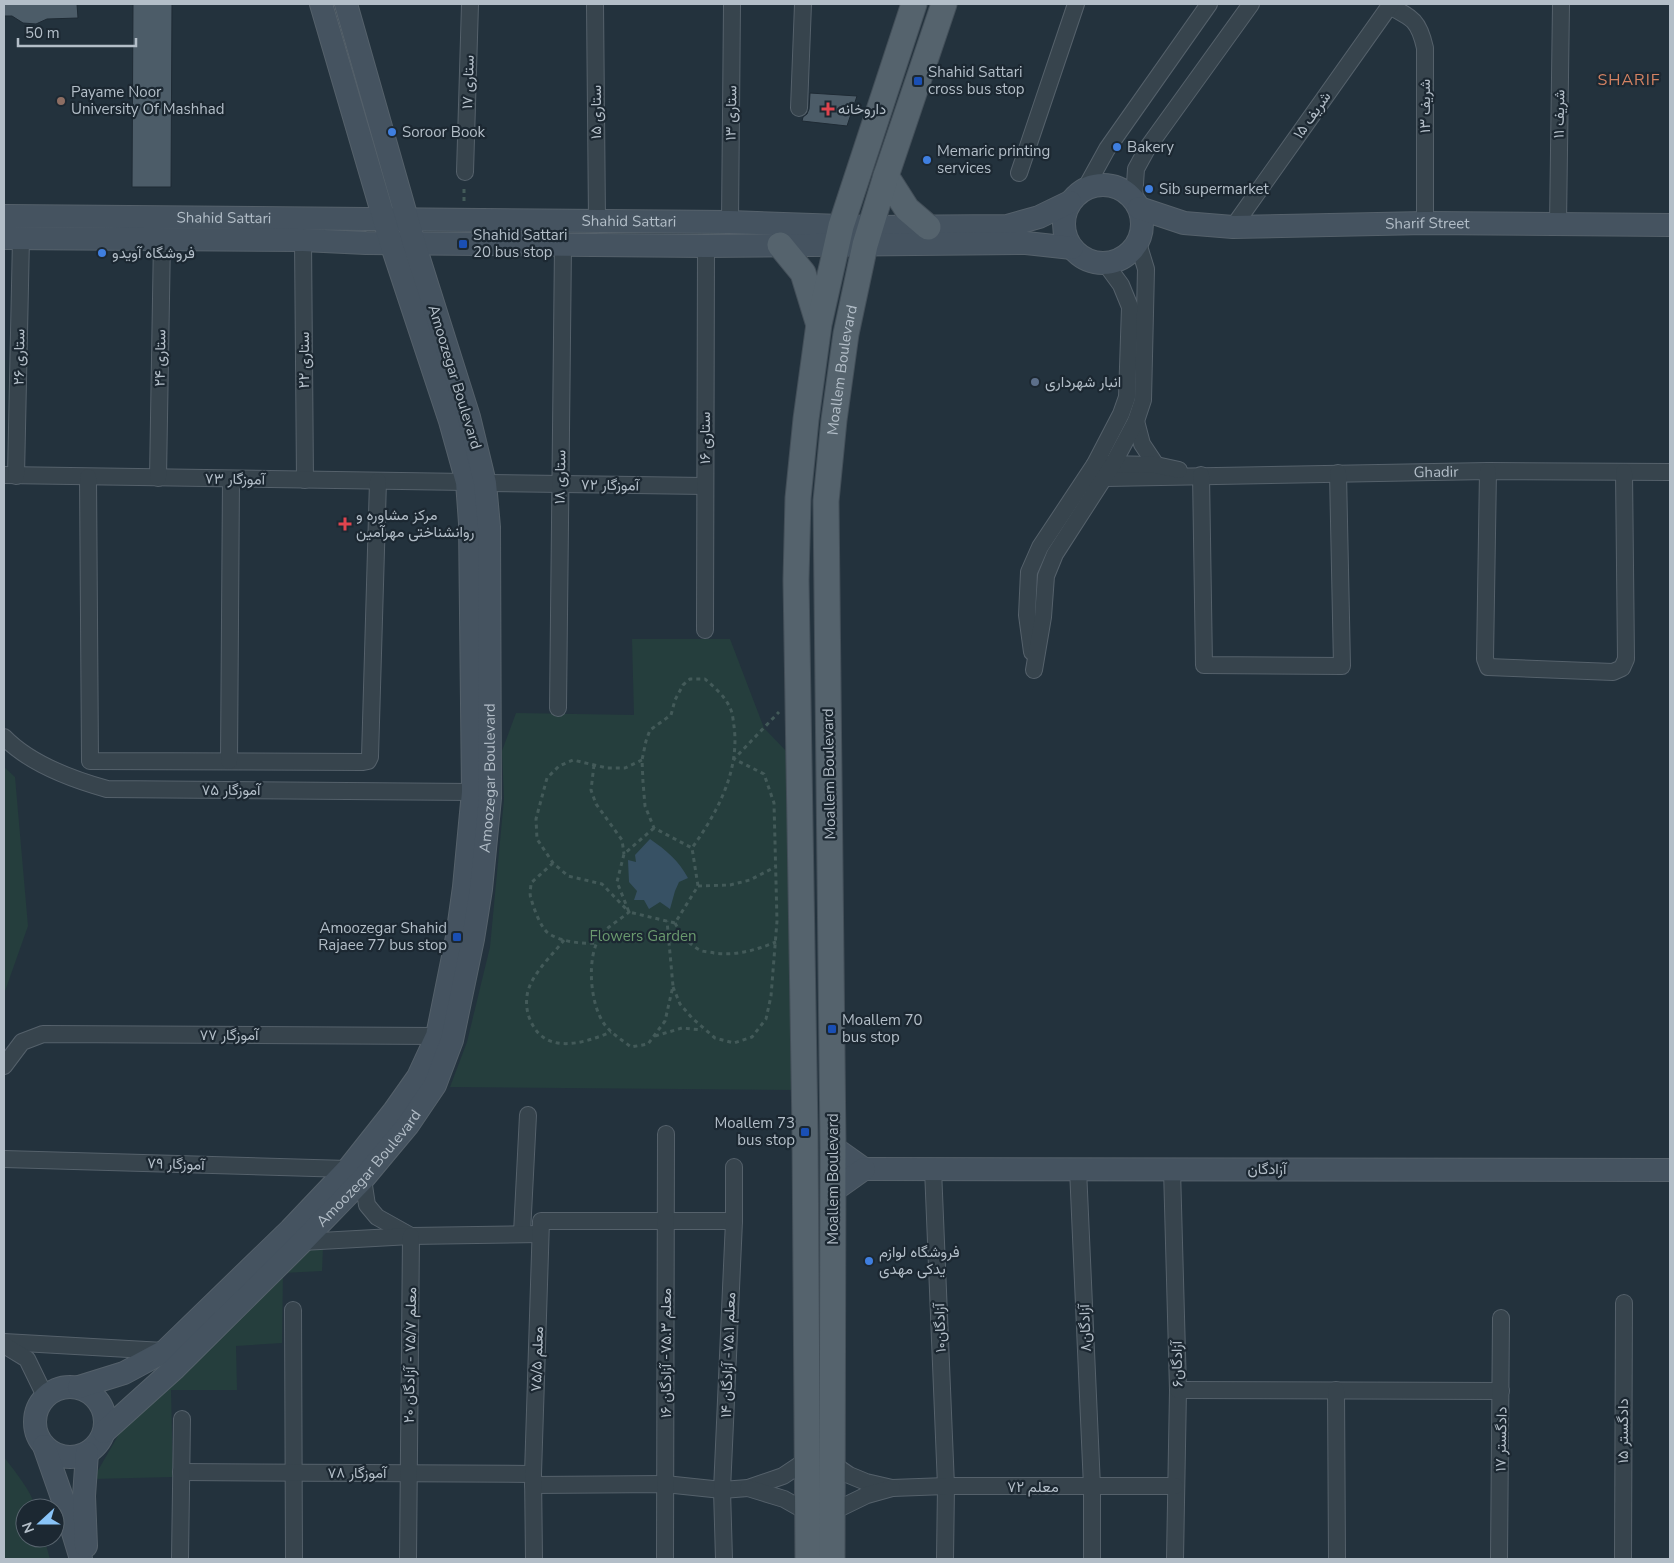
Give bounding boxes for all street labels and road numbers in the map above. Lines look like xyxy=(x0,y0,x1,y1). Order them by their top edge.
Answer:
street label: ستاری ۱۷ xyxy=(457,54,479,109)
street label: شریف ۱۳ xyxy=(1415,79,1435,133)
street label: ستاری ۱۵ xyxy=(586,85,606,139)
street label: ستاری ۱۳ xyxy=(721,85,741,141)
street label: شریف ۱۵ xyxy=(1289,87,1336,143)
street label: شریف ۱۱ xyxy=(1549,89,1569,139)
street label: Shahid Sattari xyxy=(177,207,271,228)
street label: Shahid Sattari xyxy=(582,211,676,232)
street label: Sharif Street xyxy=(1385,213,1470,234)
street label: Amoozegar Boulevard xyxy=(424,302,486,452)
street label: Moallem Boulevard xyxy=(823,303,862,436)
street label: ستاری ۲۶ xyxy=(9,329,29,385)
street label: ستاری ۲۴ xyxy=(149,329,171,387)
street label: ستاری ۲۲ xyxy=(294,331,314,388)
street label: ستاری ۱۶ xyxy=(695,411,715,464)
street label: ستاری ۱۸ xyxy=(550,450,570,504)
street label: Ghadir xyxy=(1413,462,1459,482)
street label: ۷۳ آموزگار xyxy=(205,468,267,490)
street label: ۷۲ آموزگار xyxy=(581,474,641,496)
street label: Amoozegar Boulevard xyxy=(475,703,500,854)
street label: Moallem Boulevard xyxy=(818,708,840,840)
street label: آموزگار ۷۵ xyxy=(201,780,262,800)
street label: ۷۷ آموزگار xyxy=(199,1025,260,1045)
street label: Amoozegar Boulevard xyxy=(312,1106,426,1231)
street label: Moallem Boulevard xyxy=(823,1113,843,1245)
street label: ۷۹ آموزگار xyxy=(147,1153,207,1175)
street label: آزادگان xyxy=(1248,1159,1288,1179)
street label: معلم ۷۵/۷ - آزادگان ۲۰ xyxy=(399,1287,421,1423)
street label: معلم ۷۵.۳- آزادگان ۱۶ xyxy=(656,1288,676,1418)
street label: معلم ۷۵.۱- آزادگان ۱۴ xyxy=(716,1292,740,1418)
street label: آزادگان۱۰ xyxy=(929,1301,951,1353)
street label: آزادگان۸ xyxy=(1074,1302,1096,1352)
street label: معلم ۷۵/۵ xyxy=(526,1326,548,1392)
street label: آزادگان۶ xyxy=(1167,1339,1187,1387)
street label: دادگستر ۱۵ xyxy=(1613,1398,1633,1464)
street label: دادگستر ۱۷ xyxy=(1490,1406,1512,1472)
street label: آموزگار ۷۸ xyxy=(327,1463,388,1483)
street label: معلم ۷۲ xyxy=(1007,1477,1059,1497)

